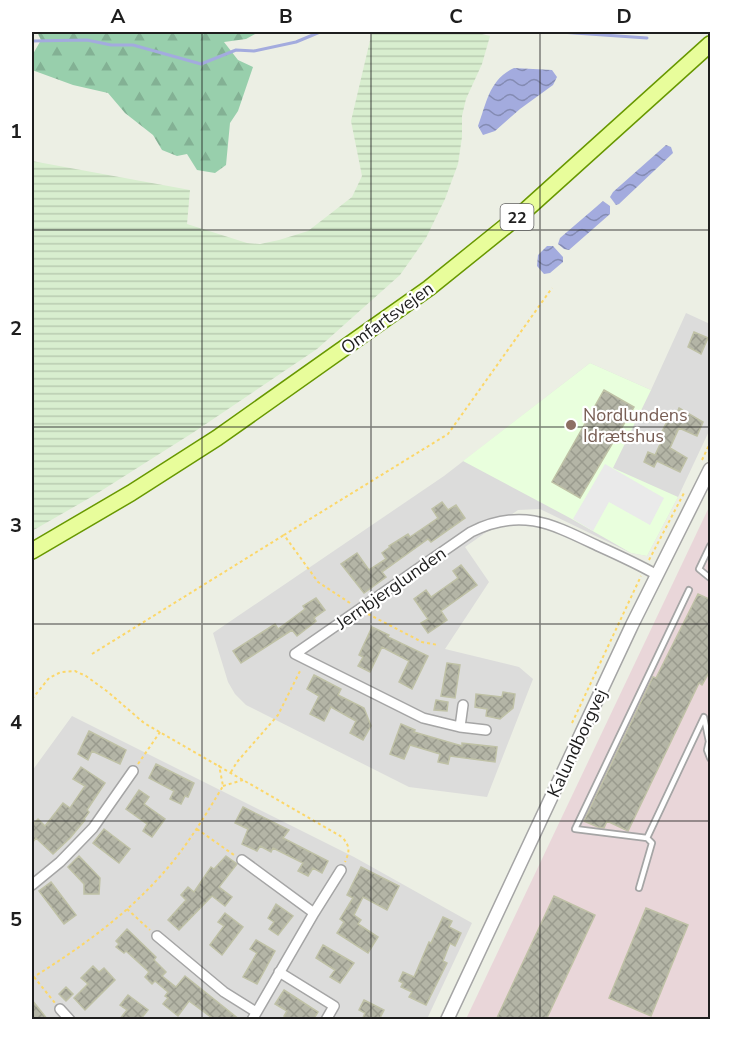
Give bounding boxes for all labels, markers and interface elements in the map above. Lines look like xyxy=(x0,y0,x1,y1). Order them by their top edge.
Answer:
text: A xyxy=(111,3,126,30)
text: B xyxy=(279,3,293,30)
text: C xyxy=(449,3,463,30)
text: D xyxy=(616,3,632,30)
text: 1 xyxy=(10,118,22,145)
road number: 22 xyxy=(500,204,534,230)
street label: Omfartsvejen xyxy=(336,276,438,360)
text: 2 xyxy=(10,315,22,342)
place label: Nordlundens Idrætshus xyxy=(583,403,688,448)
marker: Nordlundens Idrætshus xyxy=(564,418,578,432)
text: 3 xyxy=(10,512,22,539)
street label: Jernbjerglunden xyxy=(330,541,451,635)
street label: Kalundborgvej xyxy=(541,685,613,801)
text: 4 xyxy=(10,709,22,736)
text: 5 xyxy=(10,906,22,933)

